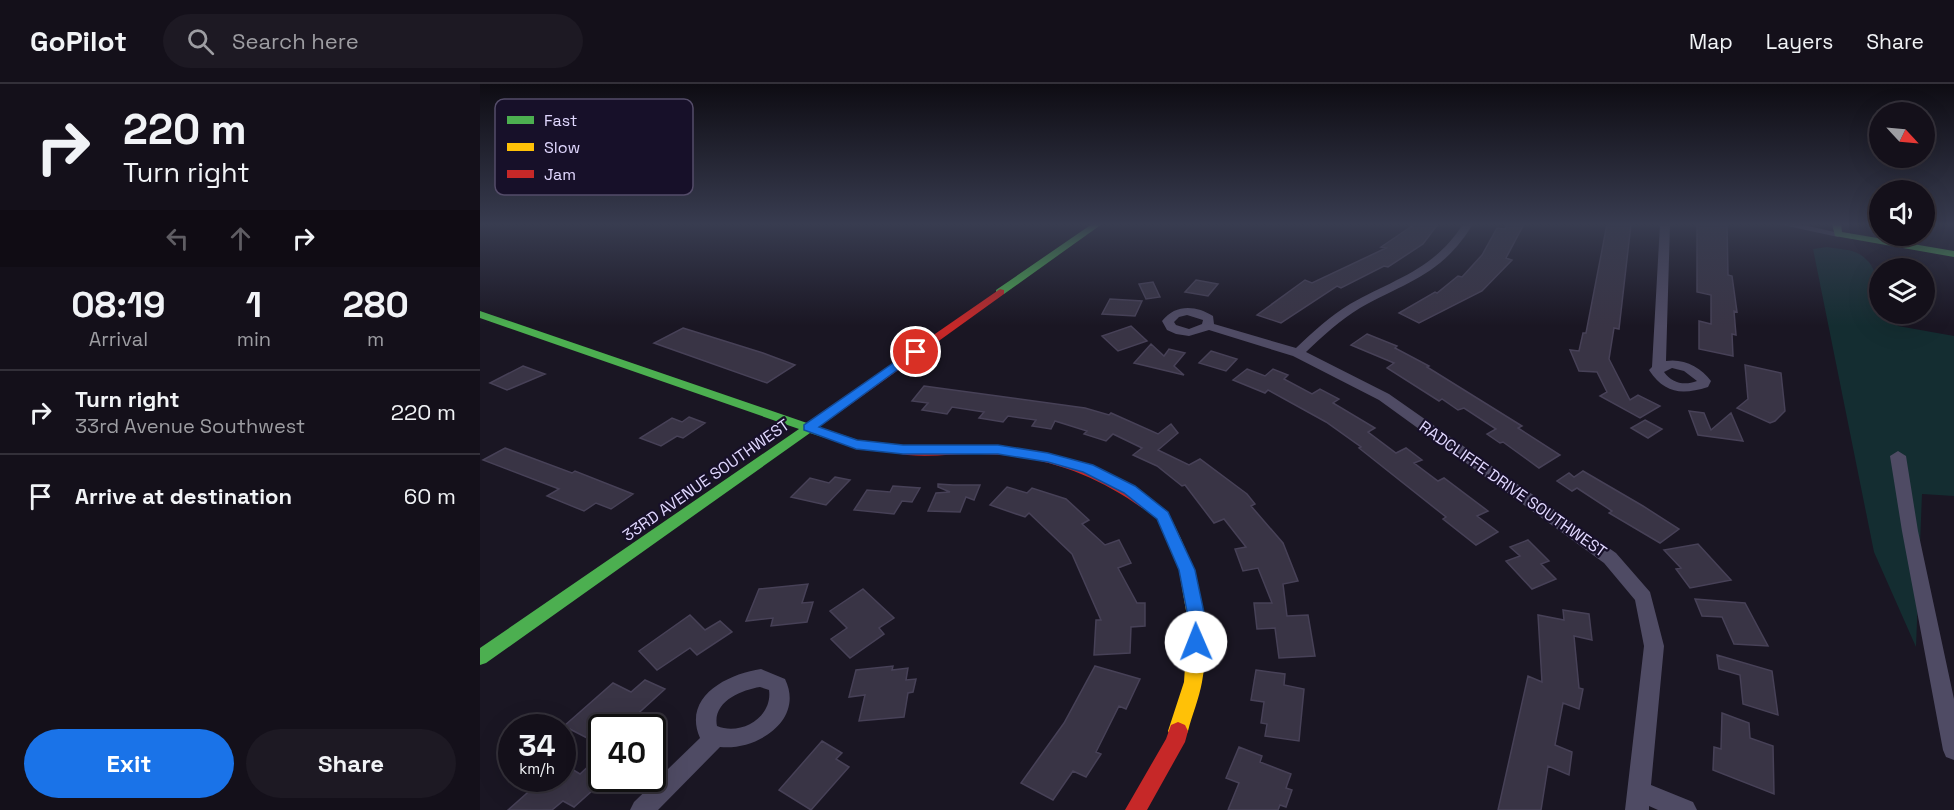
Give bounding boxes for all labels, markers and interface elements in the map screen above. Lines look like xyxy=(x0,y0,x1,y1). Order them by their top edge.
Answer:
search box xyxy=(163,14,583,68)
text: GoPilot xyxy=(30,23,127,59)
icon: search xyxy=(184,25,217,58)
text: Search here xyxy=(232,27,359,55)
text: Map xyxy=(1689,28,1733,55)
text: Layers xyxy=(1766,28,1833,55)
text: Share xyxy=(1866,28,1924,55)
legend xyxy=(495,99,693,195)
north arrow xyxy=(1869,102,1935,168)
map controls xyxy=(1869,102,1935,324)
text: 220 m xyxy=(123,103,247,156)
icon: right xyxy=(24,108,102,186)
text: Fast xyxy=(544,110,577,131)
text: Slow xyxy=(544,137,580,158)
text: Turn right xyxy=(123,155,250,190)
text: Jam xyxy=(544,164,576,185)
button: sound xyxy=(1869,180,1935,246)
icon: left xyxy=(161,222,194,255)
icon: ahead xyxy=(224,222,257,255)
icon: right xyxy=(287,222,320,255)
button: layers xyxy=(1869,258,1935,324)
text: 08:19 xyxy=(71,282,165,328)
text: 1 xyxy=(246,282,262,328)
text: 280 xyxy=(342,282,409,328)
text: Arrival xyxy=(89,326,148,352)
text: min xyxy=(237,326,271,352)
text: m xyxy=(367,326,384,352)
pin xyxy=(890,326,941,377)
icon: arrive xyxy=(899,335,932,368)
text: Turn right xyxy=(75,385,180,413)
icon: right xyxy=(24,396,57,429)
text: 220 m xyxy=(391,398,456,426)
text: 33rd Avenue Southwest xyxy=(75,413,305,439)
street label: 33RD AVENUE SOUTHWEST xyxy=(618,414,794,546)
street label: RADCLIFFE DRIVE SOUTHWEST xyxy=(1415,416,1611,562)
icon: arrive xyxy=(24,480,57,513)
text: Arrive at destination xyxy=(75,482,292,510)
text: 60 m xyxy=(404,482,456,510)
position arrow xyxy=(1164,610,1228,674)
speed limit sign: 40 xyxy=(588,714,666,792)
text: 34 xyxy=(518,726,556,765)
button: Exit xyxy=(24,729,234,798)
button: Share xyxy=(246,729,456,798)
text: km/h xyxy=(519,759,555,778)

